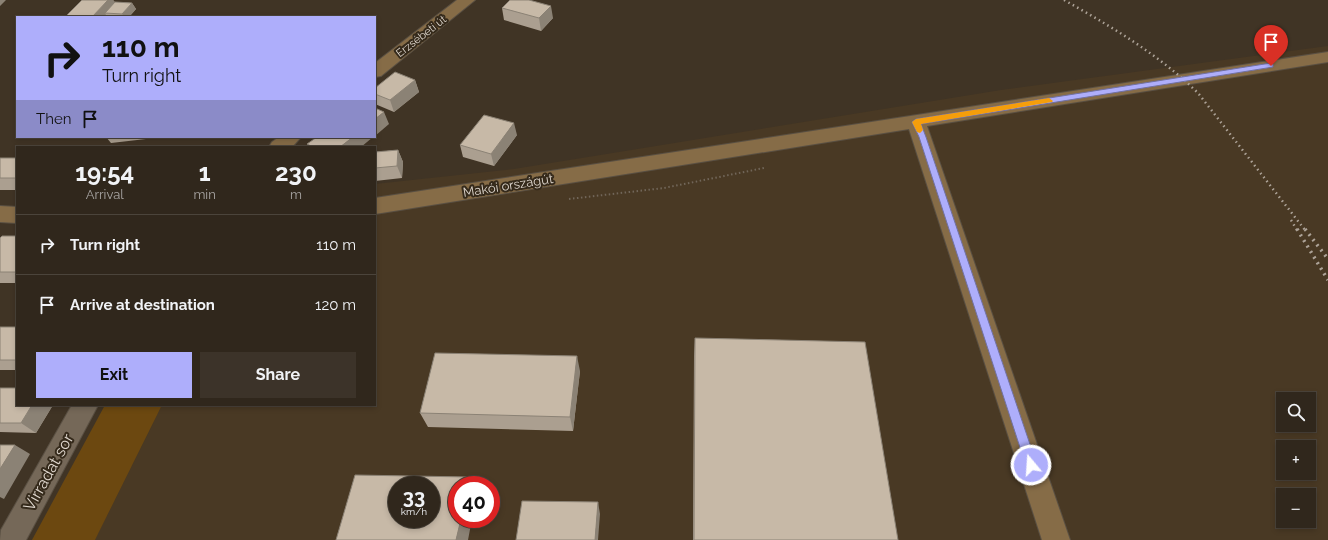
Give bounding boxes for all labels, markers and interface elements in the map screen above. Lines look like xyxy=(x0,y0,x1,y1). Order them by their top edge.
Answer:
street label: Erzsébeti út xyxy=(394,13,449,60)
pin xyxy=(1254,25,1288,66)
text: 110 m xyxy=(102,31,180,64)
icon: arrive xyxy=(1260,31,1282,53)
icon: right xyxy=(36,32,88,84)
text: Turn right xyxy=(102,65,181,86)
icon: arrive xyxy=(79,108,101,130)
text: Then xyxy=(36,110,71,128)
text: 19:54 xyxy=(75,158,134,187)
text: 1 xyxy=(199,158,211,187)
text: 230 xyxy=(275,158,317,187)
street label: Makói országút xyxy=(462,171,555,200)
text: Arrival xyxy=(86,187,124,202)
text: min xyxy=(193,187,216,202)
text: m xyxy=(290,187,302,202)
icon: right xyxy=(36,234,58,256)
text: Turn right xyxy=(70,236,140,254)
text: 110 m xyxy=(316,236,356,254)
icon: arrive xyxy=(36,294,58,316)
text: Arrive at destination xyxy=(70,296,215,314)
text: 120 m xyxy=(315,296,356,314)
button: Exit xyxy=(36,352,192,398)
button: Share xyxy=(200,352,356,398)
map controls xyxy=(1276,392,1316,528)
button: search xyxy=(1276,392,1316,432)
street label: Virradat sor xyxy=(19,430,78,514)
button: + xyxy=(1276,440,1316,480)
position arrow xyxy=(1010,444,1052,486)
speed limit sign: 40 xyxy=(448,476,500,528)
text: 33 xyxy=(403,485,425,509)
button: − xyxy=(1276,488,1316,528)
text: km/h xyxy=(401,506,427,517)

